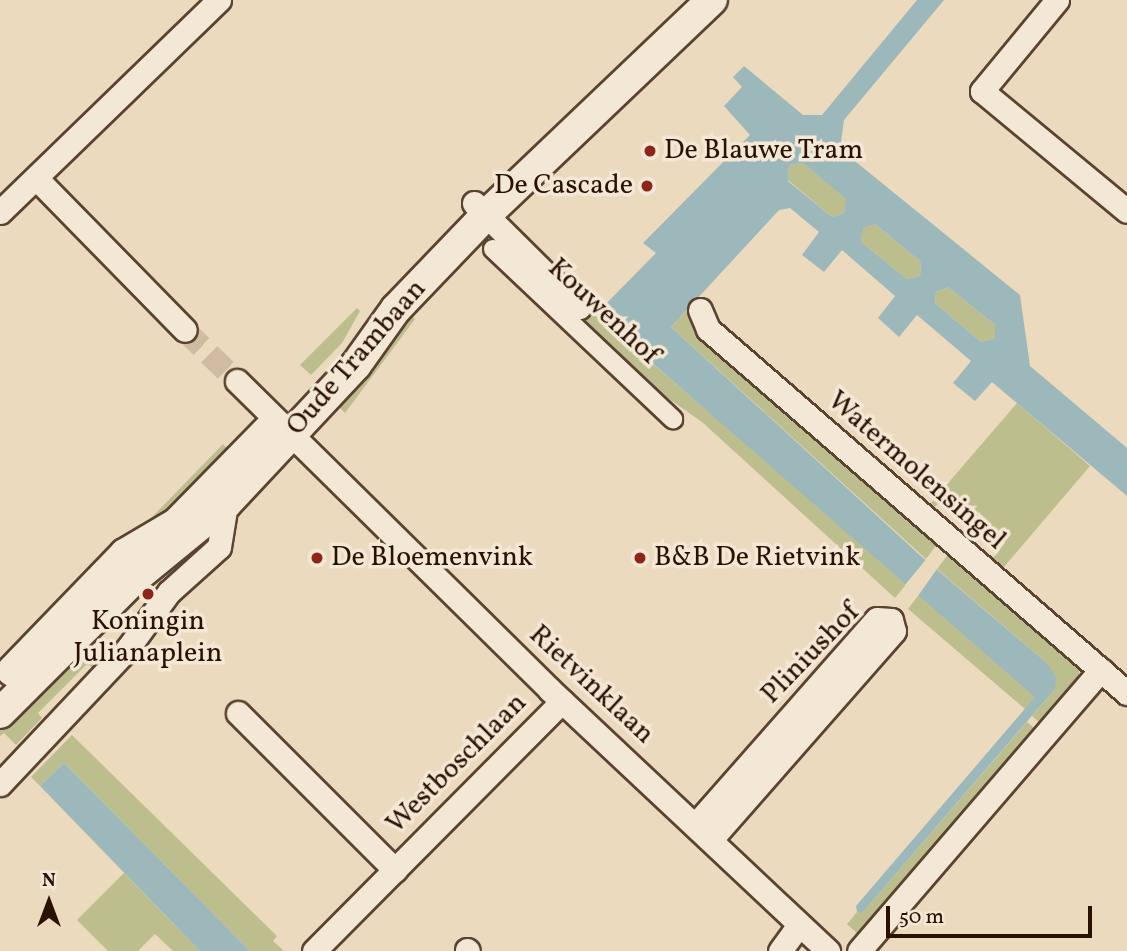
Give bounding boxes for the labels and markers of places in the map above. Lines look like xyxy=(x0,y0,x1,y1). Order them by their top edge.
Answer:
place label: De Blauwe Tram xyxy=(664,134,864,168)
marker: De Blauwe Tram xyxy=(642,143,658,159)
place label: De Cascade xyxy=(494,169,633,203)
marker: De Cascade xyxy=(639,178,655,194)
place label: De Bloemenvink xyxy=(331,541,533,575)
place label: B&B De Rietvink xyxy=(654,541,860,575)
marker: De Bloemenvink xyxy=(309,550,325,566)
marker: B&B De Rietvink xyxy=(632,550,648,566)
marker: Koningin Julianaplein xyxy=(140,586,156,602)
place label: Koningin Julianaplein xyxy=(74,605,222,671)

